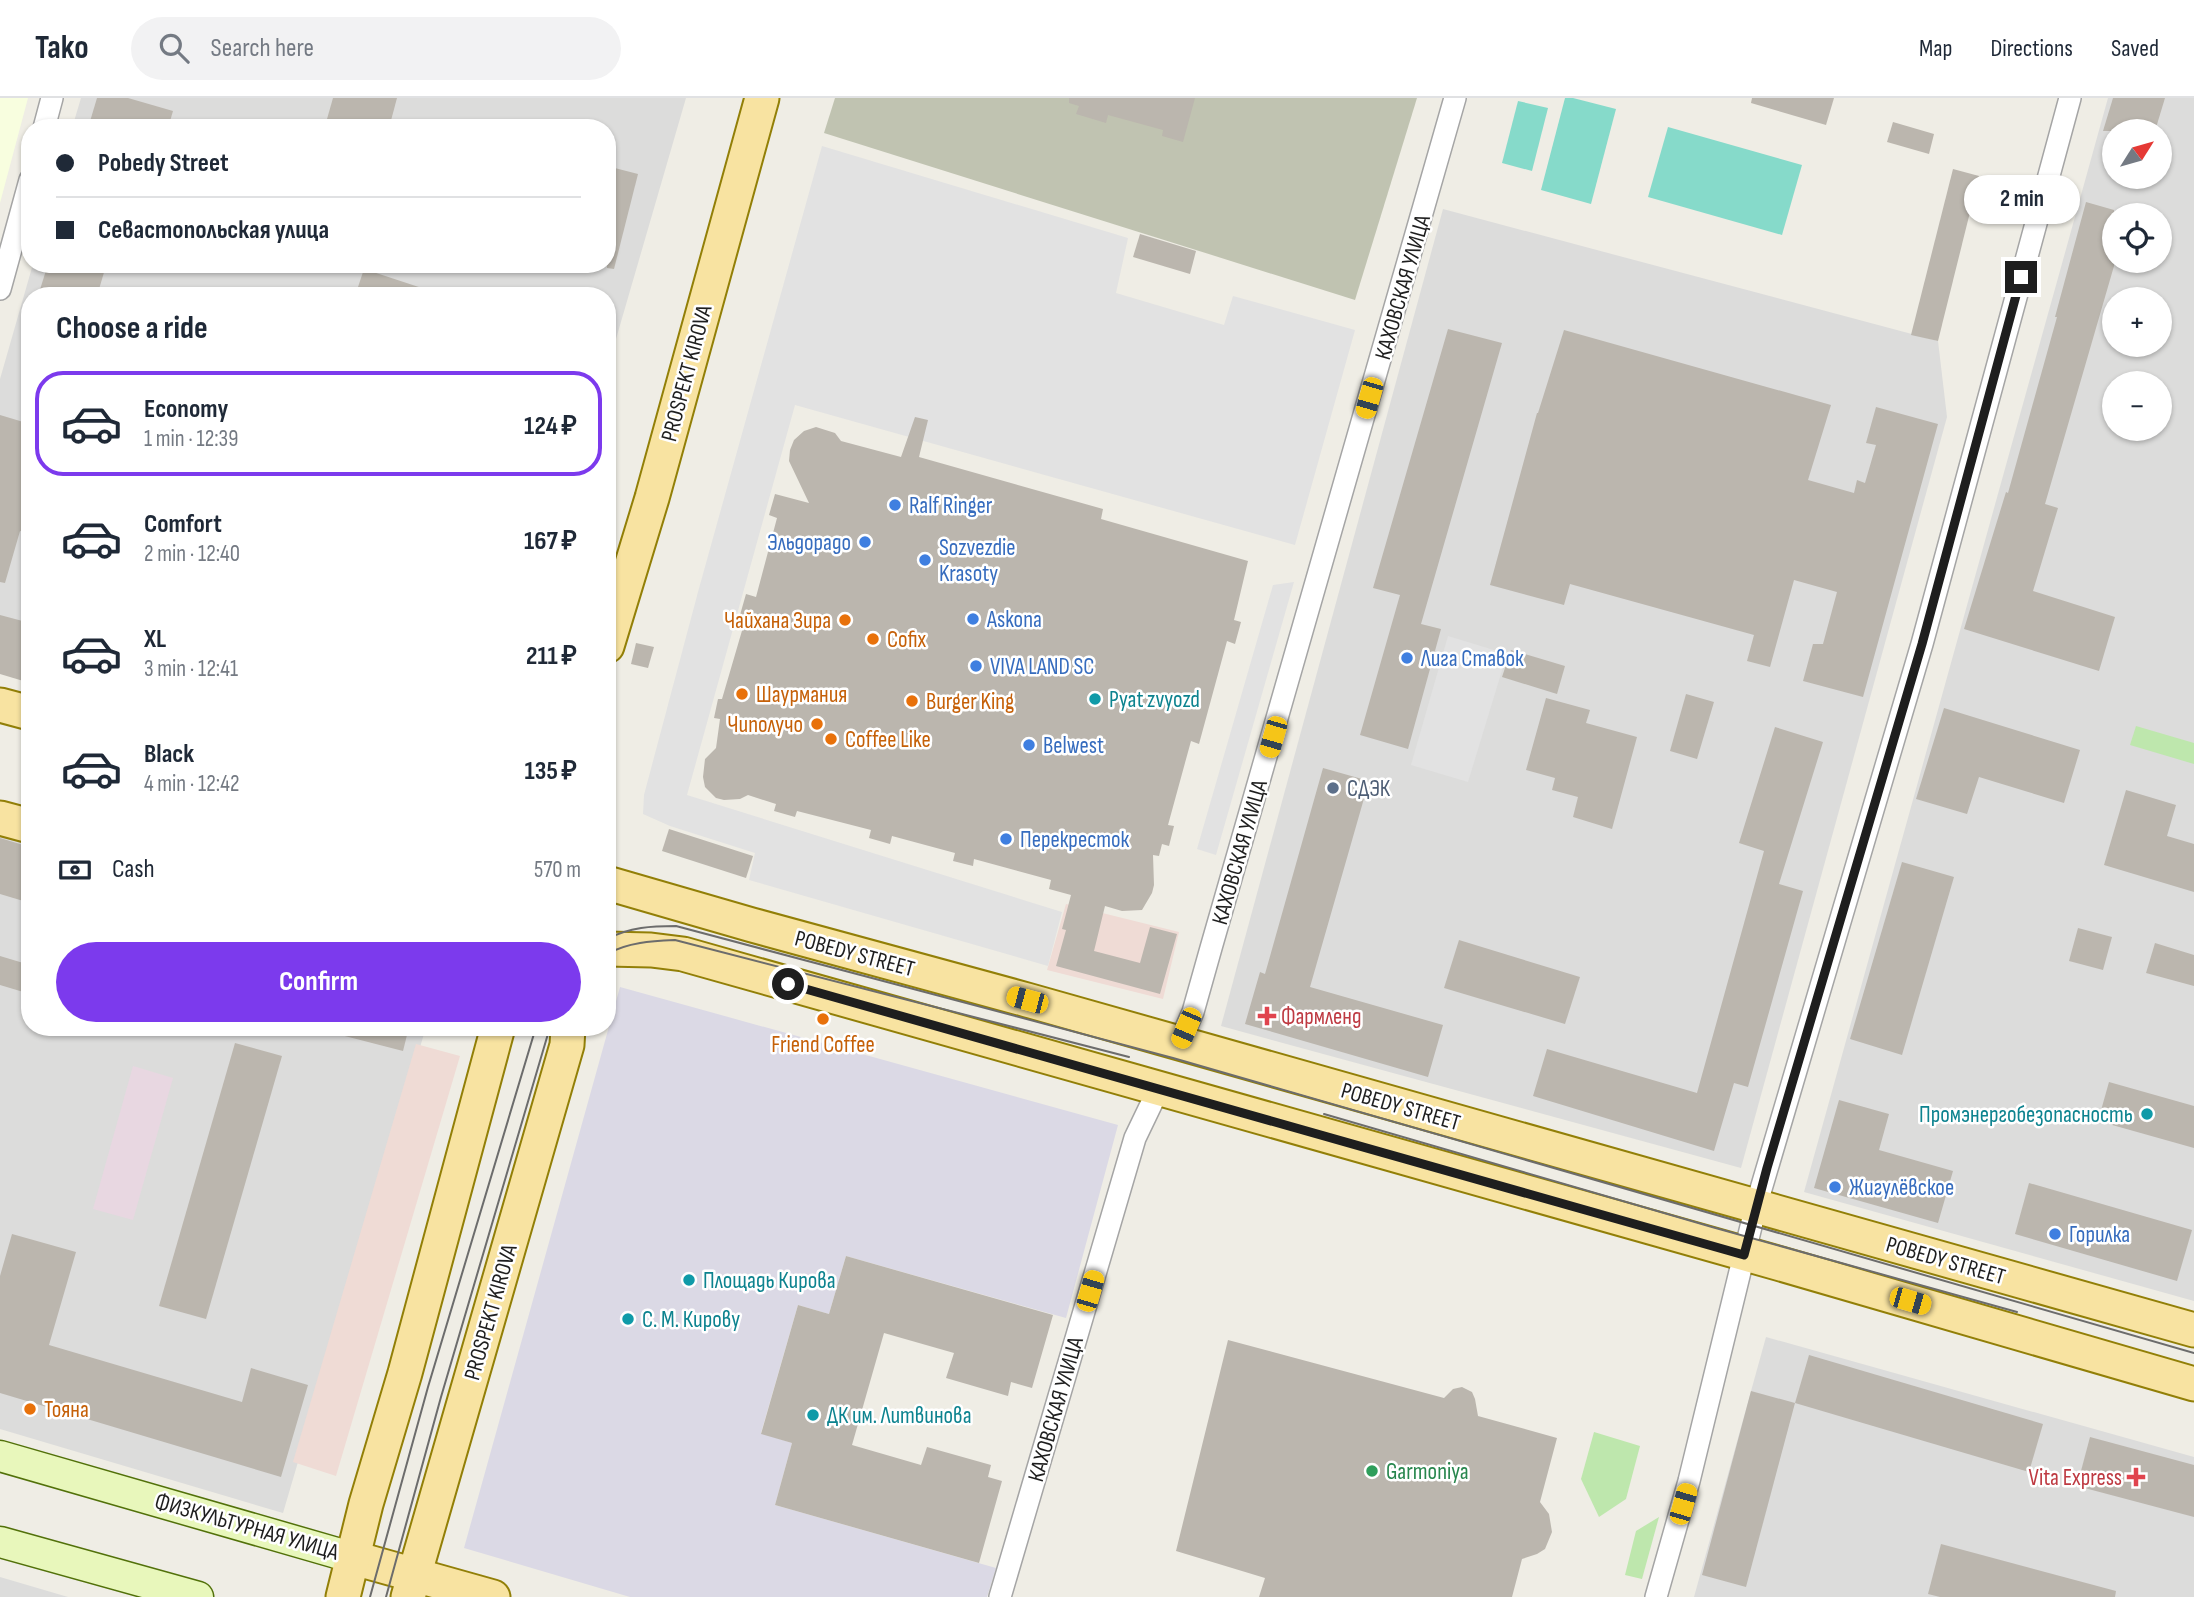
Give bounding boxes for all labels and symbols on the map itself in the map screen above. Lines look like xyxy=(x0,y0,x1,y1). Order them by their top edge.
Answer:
north arrow xyxy=(2102,119,2172,189)
callout: 2 min xyxy=(1963,176,2079,225)
street label: КАХОВСКАЯ УЛИЦА xyxy=(1369,212,1437,363)
route end xyxy=(2005,261,2037,293)
street label: PROSPEKT KIROVA xyxy=(655,302,719,444)
car xyxy=(1354,375,1385,421)
place label: Ralf Ringer xyxy=(909,492,993,520)
marker: Ralf Ringer xyxy=(887,497,903,513)
place label: Эльдорадо xyxy=(767,529,851,557)
marker: Эльдорадо xyxy=(857,534,873,550)
place label: Sozvezdie Krasoty xyxy=(939,534,1016,588)
marker: Sozvezdie Krasoty xyxy=(917,552,933,568)
place label: Askona xyxy=(986,606,1042,634)
place label: Чайхана Зира xyxy=(724,607,831,635)
marker: Askona xyxy=(965,611,981,627)
marker: Чайхана Зира xyxy=(837,612,853,628)
place label: Cofix xyxy=(887,626,926,654)
marker: Cofix xyxy=(865,631,881,647)
place label: Лига Ставок xyxy=(1420,645,1524,673)
marker: Лига Ставок xyxy=(1399,650,1415,666)
place label: VIVA LAND SC xyxy=(990,653,1094,681)
marker: VIVA LAND SC xyxy=(968,658,984,674)
place label: Шаурмания xyxy=(756,681,847,709)
marker: Шаурмания xyxy=(734,686,750,702)
place label: Pyat zvyozd xyxy=(1109,686,1200,714)
place label: Burger King xyxy=(926,688,1014,716)
marker: Pyat zvyozd xyxy=(1087,691,1103,707)
marker: Burger King xyxy=(904,693,920,709)
place label: Чиполучо xyxy=(727,711,803,739)
car xyxy=(1258,714,1289,760)
marker: Чиполучо xyxy=(809,716,825,732)
place label: Coffee Like xyxy=(845,726,931,754)
marker: Coffee Like xyxy=(823,731,839,747)
place label: Belwest xyxy=(1043,732,1104,760)
marker: Belwest xyxy=(1021,737,1037,753)
place label: СДЭК xyxy=(1347,775,1391,803)
street label: КАХОВСКАЯ УЛИЦА xyxy=(1206,777,1274,928)
marker: СДЭК xyxy=(1325,780,1341,796)
place label: Перекресток xyxy=(1020,826,1129,854)
marker: Перекресток xyxy=(998,831,1014,847)
street label: POBEDY STREET xyxy=(792,925,918,983)
route start xyxy=(772,968,804,1000)
car xyxy=(1004,984,1051,1016)
place label: Фармленд xyxy=(1281,1003,1362,1031)
car xyxy=(1169,1005,1204,1051)
marker: Фармленд xyxy=(1259,1008,1275,1024)
marker: Friend Coffee xyxy=(815,1011,831,1027)
place label: Friend Coffee xyxy=(771,1031,875,1059)
street label: POBEDY STREET xyxy=(1338,1077,1464,1137)
place label: Промэнергобезопасность xyxy=(1919,1101,2133,1129)
marker: Промэнергобезопасность xyxy=(2139,1106,2155,1122)
place label: Жигулёвское xyxy=(1849,1174,1954,1202)
marker: Жигулёвское xyxy=(1827,1179,1843,1195)
place label: Горилка xyxy=(2069,1221,2130,1249)
marker: Горилка xyxy=(2047,1226,2063,1242)
street label: POBEDY STREET xyxy=(1883,1231,2009,1291)
street label: PROSPEKT KIROVA xyxy=(458,1241,524,1383)
place label: Площадь Кирова xyxy=(703,1267,836,1295)
car xyxy=(1075,1268,1106,1314)
marker: Площадь Кирова xyxy=(681,1272,697,1288)
car xyxy=(1887,1285,1934,1317)
place label: С. М. Кирову xyxy=(642,1306,740,1334)
marker: С. М. Кирову xyxy=(620,1311,636,1327)
street label: КАХОВСКАЯ УЛИЦА xyxy=(1022,1334,1090,1485)
place label: Тояна xyxy=(44,1396,89,1424)
marker: Тояна xyxy=(22,1401,38,1417)
place label: ДК им. Литвинова xyxy=(827,1402,972,1430)
marker: ДК им. Литвинова xyxy=(805,1407,821,1423)
place label: Garmoniya xyxy=(1386,1458,1469,1486)
marker: Garmoniya xyxy=(1364,1463,1380,1479)
place label: Vita Express xyxy=(2029,1464,2122,1492)
marker: Vita Express xyxy=(2128,1469,2144,1485)
car xyxy=(1668,1481,1699,1527)
street label: ФИЗКУЛЬТУРНАЯ УЛИЦА xyxy=(152,1487,342,1567)

